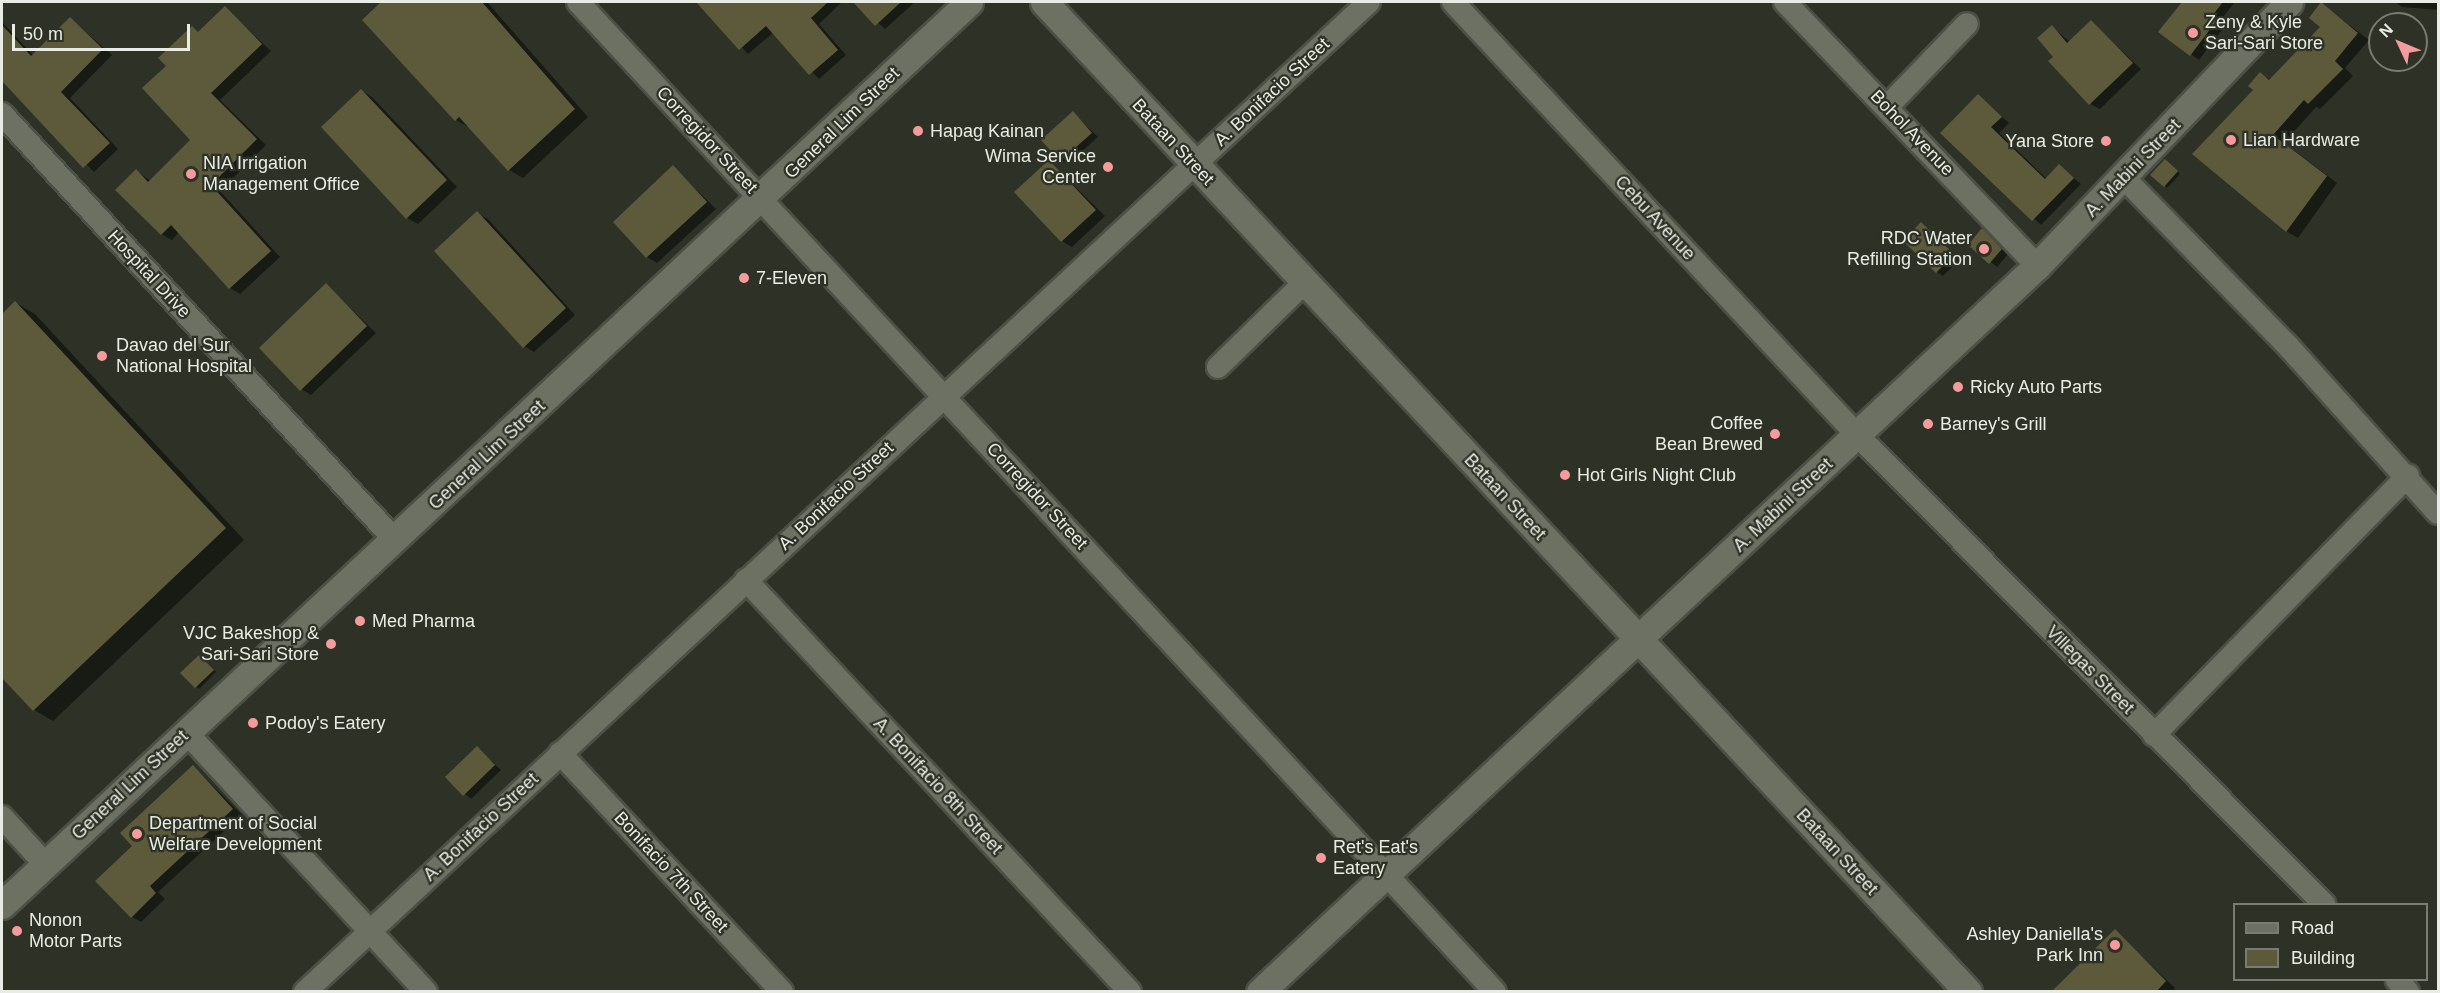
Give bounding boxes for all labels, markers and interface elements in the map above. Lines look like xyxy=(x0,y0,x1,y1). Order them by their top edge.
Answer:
scale bar xyxy=(15,12,194,50)
place label: Zeny & Kyle Sari-Sari Store xyxy=(2205,12,2323,54)
north arrow xyxy=(2368,12,2428,72)
text: N xyxy=(2376,20,2396,41)
text: 50 m xyxy=(23,24,63,44)
marker: Zeny & Kyle Sari-Sari Store xyxy=(2186,26,2200,40)
street label: A. Bonifacio Street xyxy=(1210,33,1334,151)
street label: General Lim Street xyxy=(780,63,904,183)
street label: Corregidor Street xyxy=(652,82,762,198)
street label: Bohol Avenue xyxy=(1865,85,1959,181)
street label: Bataan Street xyxy=(1128,94,1218,190)
street label: A. Mabini Street xyxy=(2081,114,2185,222)
place label: Hapag Kainan xyxy=(930,120,1044,142)
marker: Hapag Kainan xyxy=(911,124,925,138)
place label: Lian Hardware xyxy=(2243,129,2360,151)
place label: Yana Store xyxy=(2005,130,2094,152)
marker: Lian Hardware xyxy=(2224,133,2238,147)
marker: Yana Store xyxy=(2099,134,2113,148)
place label: Wima Service Center xyxy=(985,146,1096,188)
place label: NIA Irrigation Management Office xyxy=(203,153,360,195)
marker: Wima Service Center xyxy=(1101,160,1115,174)
marker: NIA Irrigation Management Office xyxy=(184,167,198,181)
street label: Cebu Avenue xyxy=(1610,171,1700,265)
street label: Hospital Drive xyxy=(103,226,195,322)
place label: RDC Water Refilling Station xyxy=(1847,228,1972,270)
marker: RDC Water Refilling Station xyxy=(1977,242,1991,256)
place label: 7-Eleven xyxy=(756,267,827,289)
marker: 7-Eleven xyxy=(737,271,751,285)
place label: Davao del Sur National Hospital xyxy=(116,335,252,378)
marker: Davao del Sur National Hospital xyxy=(93,347,111,365)
place label: Ricky Auto Parts xyxy=(1970,376,2103,398)
marker: Ricky Auto Parts xyxy=(1951,380,1965,394)
street label: General Lim Street xyxy=(424,396,550,514)
place label: Coffee Bean Brewed xyxy=(1655,413,1763,456)
place label: Barney's Grill xyxy=(1940,413,2046,435)
marker: Barney's Grill xyxy=(1921,417,1935,431)
marker: Coffee Bean Brewed xyxy=(1768,427,1782,441)
street label: A. Bonifacio Street xyxy=(774,437,898,555)
street label: Corregidor Street xyxy=(982,438,1092,554)
street label: Bataan Street xyxy=(1460,449,1550,545)
street label: A. Mabini Street xyxy=(1729,453,1837,557)
place label: Hot Girls Night Club xyxy=(1577,464,1736,486)
marker: Hot Girls Night Club xyxy=(1558,468,1572,482)
place label: Med Pharma xyxy=(372,610,475,632)
marker: Med Pharma xyxy=(353,614,367,628)
street label: Villegas Street xyxy=(2041,621,2139,719)
place label: VJC Bakeshop & Sari-Sari Store xyxy=(183,623,319,666)
marker: VJC Bakeshop & Sari-Sari Store xyxy=(324,637,338,651)
place label: Podoy's Eatery xyxy=(265,712,385,734)
street label: A. Bonifacio 8th Street xyxy=(869,713,1007,859)
marker: Podoy's Eatery xyxy=(246,716,260,730)
street label: General Lim Street xyxy=(67,726,193,844)
street label: A. Bonifacio Street xyxy=(419,768,543,886)
street label: Bataan Street xyxy=(1792,804,1882,900)
street label: Bonifacio 7th Street xyxy=(610,807,732,937)
place label: Department of Social Welfare Development xyxy=(149,813,322,856)
marker: Department of Social Welfare Development xyxy=(130,827,144,841)
place label: Ret's Eat's Eatery xyxy=(1333,837,1418,880)
marker: Ret's Eat's Eatery xyxy=(1314,851,1328,865)
legend xyxy=(2233,903,2428,981)
place label: Nonon Motor Parts xyxy=(29,910,122,952)
text: Road xyxy=(2291,918,2334,938)
marker: Nonon Motor Parts xyxy=(10,924,24,938)
place label: Ashley Daniella's Park Inn xyxy=(1966,924,2103,966)
marker: Ashley Daniella's Park Inn xyxy=(2108,938,2122,952)
text: Building xyxy=(2291,948,2355,968)

